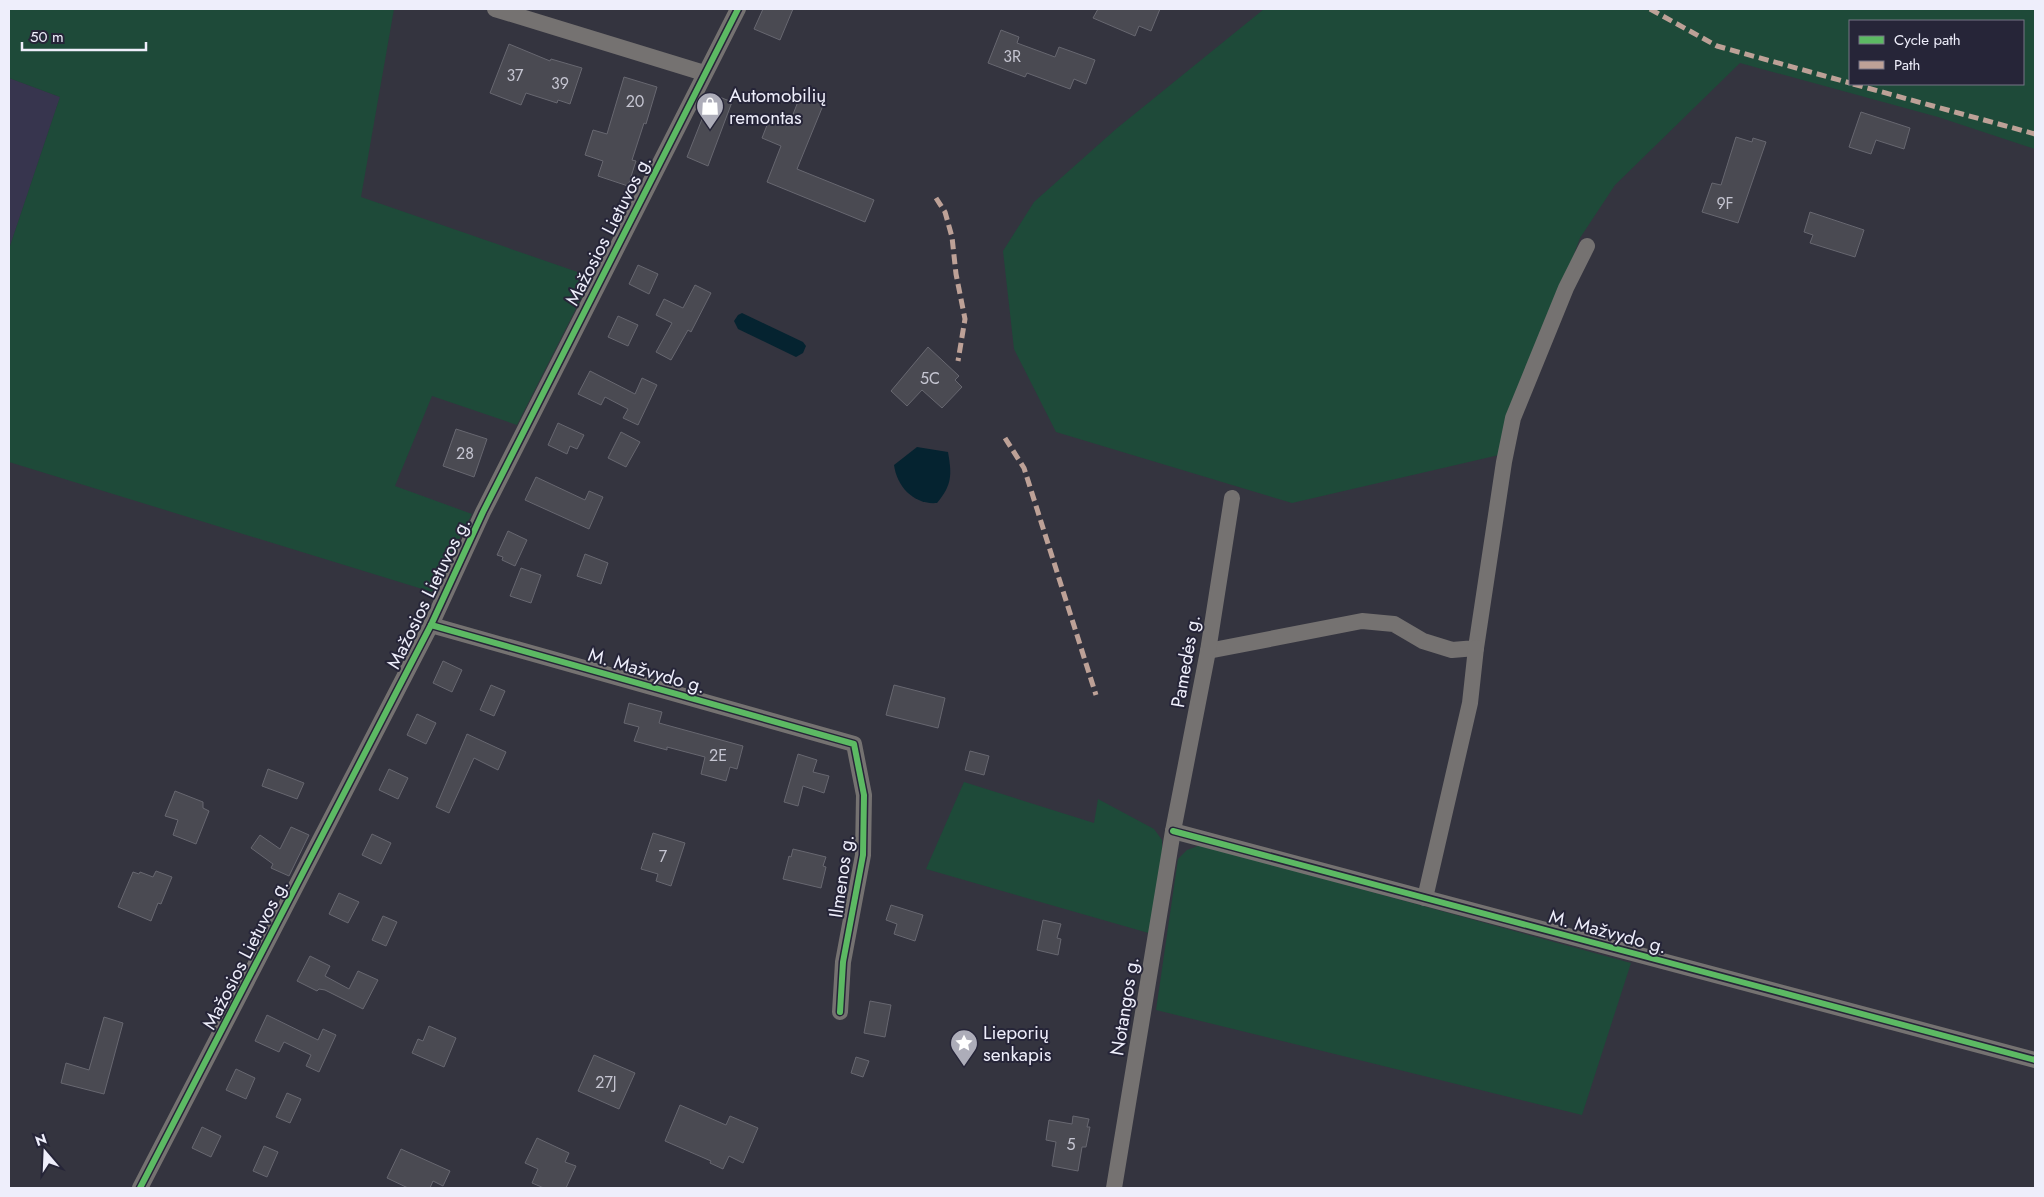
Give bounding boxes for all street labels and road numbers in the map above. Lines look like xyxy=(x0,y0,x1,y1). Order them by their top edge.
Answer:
street label: Mažosios Lietuvos g. xyxy=(559,150,658,310)
street label: Mažosios Lietuvos g. xyxy=(380,513,477,674)
street label: Pamedės g. xyxy=(1164,612,1207,710)
street label: M. Mažvydo g. xyxy=(585,641,709,700)
street label: Ilmenos g. xyxy=(822,833,861,919)
street label: Mažosios Lietuvos g. xyxy=(196,874,295,1034)
street label: M. Mažvydo g. xyxy=(1546,903,1670,960)
street label: Notangos g. xyxy=(1103,955,1146,1058)

